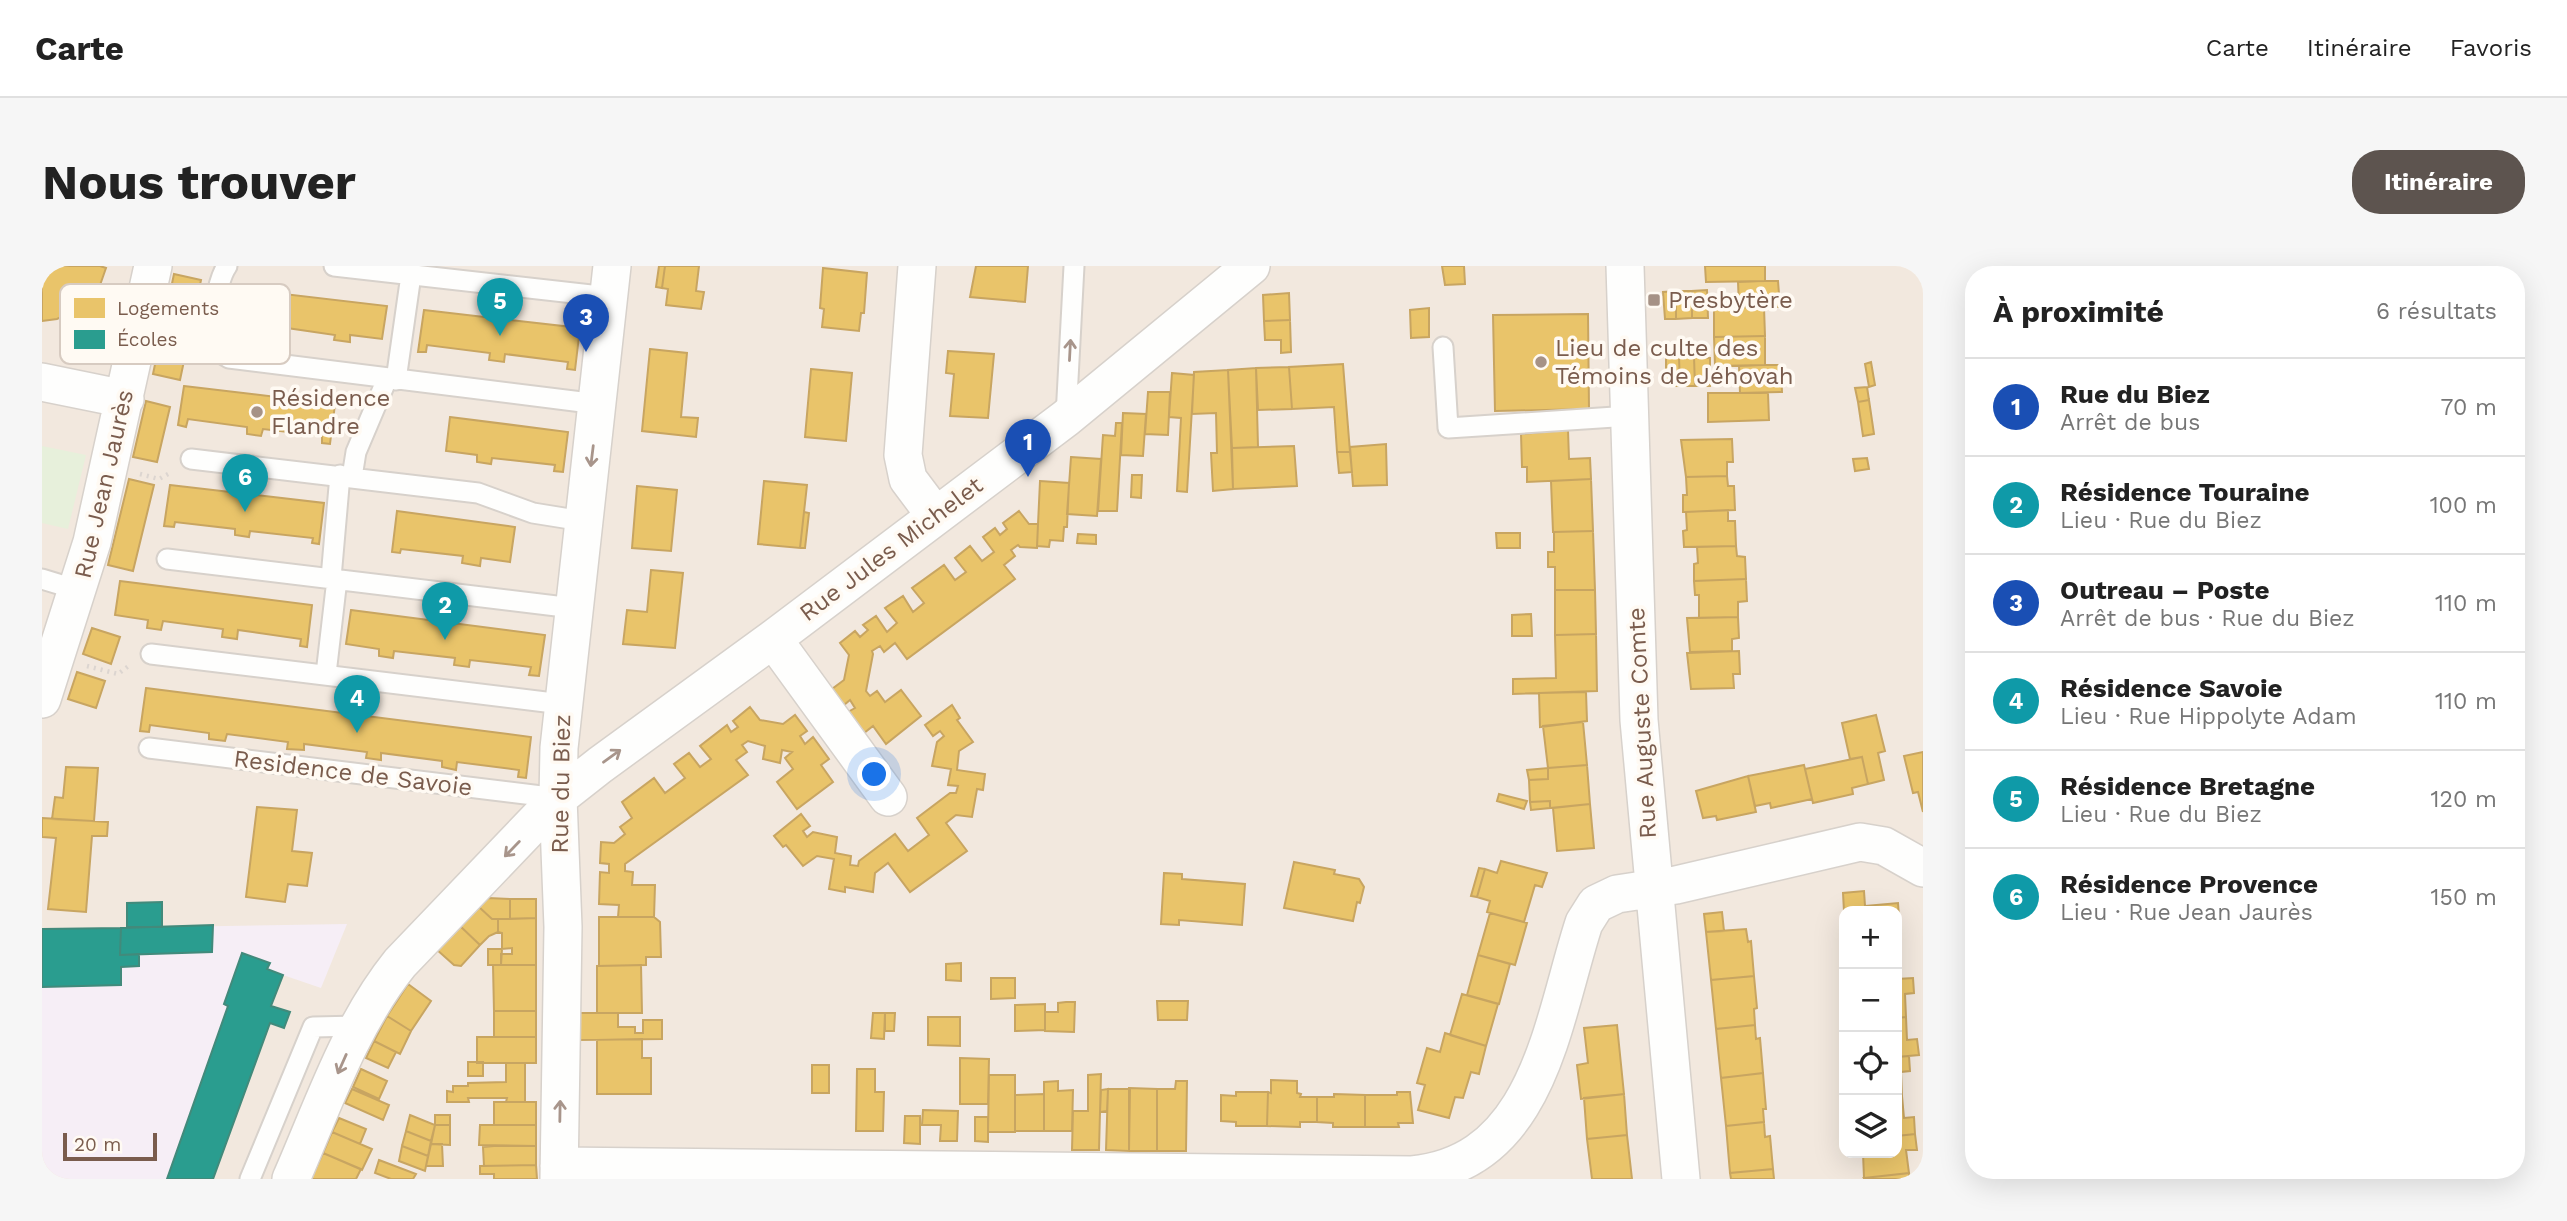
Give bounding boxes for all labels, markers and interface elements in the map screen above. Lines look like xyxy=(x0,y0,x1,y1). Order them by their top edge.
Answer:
text: Carte xyxy=(35,29,124,68)
text: Carte xyxy=(2206,34,2269,62)
text: Itinéraire xyxy=(2307,34,2412,62)
text: Favoris xyxy=(2450,34,2532,62)
button: Itinéraire xyxy=(2352,150,2525,214)
text: Nous trouver xyxy=(42,153,356,211)
pin: 5 xyxy=(477,278,523,336)
legend xyxy=(60,284,290,364)
place label: Presbytère xyxy=(1668,286,1793,314)
marker: Presbytère xyxy=(1646,292,1662,308)
pin: 3 xyxy=(563,294,609,352)
text: À proximité xyxy=(1993,294,2164,329)
text: Logements xyxy=(117,297,219,320)
text: 6 résultats xyxy=(2376,298,2497,325)
text: Écoles xyxy=(117,328,178,351)
place label: Lieu de culte des Témoins de Jéhovah xyxy=(1555,334,1794,390)
one-way arrow xyxy=(1064,339,1077,361)
marker: Lieu de culte des Témoins de Jéhovah xyxy=(1533,354,1549,370)
text: Rue du Biez xyxy=(2060,379,2210,409)
place label: Résidence Flandre xyxy=(271,384,390,440)
street label: Rue Jean Jaurès xyxy=(69,387,139,581)
text: 1 xyxy=(2011,394,2021,421)
text: 70 m xyxy=(2440,394,2497,421)
marker: Résidence Flandre xyxy=(249,404,265,420)
text: Arrêt de bus xyxy=(2060,409,2200,436)
pin: 1 xyxy=(1005,419,1051,477)
one-way arrow xyxy=(585,444,598,467)
pin: 6 xyxy=(222,454,268,512)
street label: Rue Jules Michelet xyxy=(794,471,988,627)
text: Résidence Touraine xyxy=(2060,477,2310,507)
text: 2 xyxy=(2009,492,2023,519)
text: 100 m xyxy=(2430,492,2497,519)
text: Lieu · Rue du Biez xyxy=(2060,507,2262,534)
text: Outreau – Poste xyxy=(2060,575,2270,605)
pin: 2 xyxy=(422,582,468,640)
text: 3 xyxy=(2009,590,2023,617)
text: 110 m xyxy=(2435,590,2497,617)
text: Arrêt de bus · Rue du Biez xyxy=(2060,605,2355,632)
street label: Rue Auguste Comte xyxy=(1622,607,1662,839)
text: Résidence Savoie xyxy=(2060,673,2283,703)
pin: 4 xyxy=(334,675,380,733)
text: 4 xyxy=(2009,688,2023,715)
text: 110 m xyxy=(2435,688,2497,715)
text: Lieu · Rue Hippolyte Adam xyxy=(2060,703,2357,730)
street label: Rue du Biez xyxy=(546,714,576,854)
street label: Residence de Savoie xyxy=(232,744,474,802)
one-way arrow xyxy=(602,749,621,763)
your location xyxy=(857,757,891,791)
text: Résidence Bretagne xyxy=(2060,771,2315,801)
text: 5 xyxy=(2009,786,2023,813)
text: 120 m xyxy=(2431,786,2497,813)
text: Lieu · Rue du Biez xyxy=(2060,801,2262,828)
one-way arrow xyxy=(503,840,520,857)
text: Résidence Provence xyxy=(2060,869,2318,899)
text: 6 xyxy=(2009,884,2023,911)
text: 150 m xyxy=(2431,884,2497,911)
text: Lieu · Rue Jean Jaurès xyxy=(2060,899,2313,926)
map controls xyxy=(1839,906,1902,1158)
button: + xyxy=(1839,906,1902,969)
button: − xyxy=(1839,969,1902,1032)
button: locate xyxy=(1839,1032,1902,1095)
one-way arrow xyxy=(335,1052,348,1074)
button: layers xyxy=(1839,1095,1902,1158)
one-way arrow xyxy=(553,1100,567,1123)
scale bar xyxy=(63,1130,158,1162)
text: 20 m xyxy=(74,1133,121,1156)

